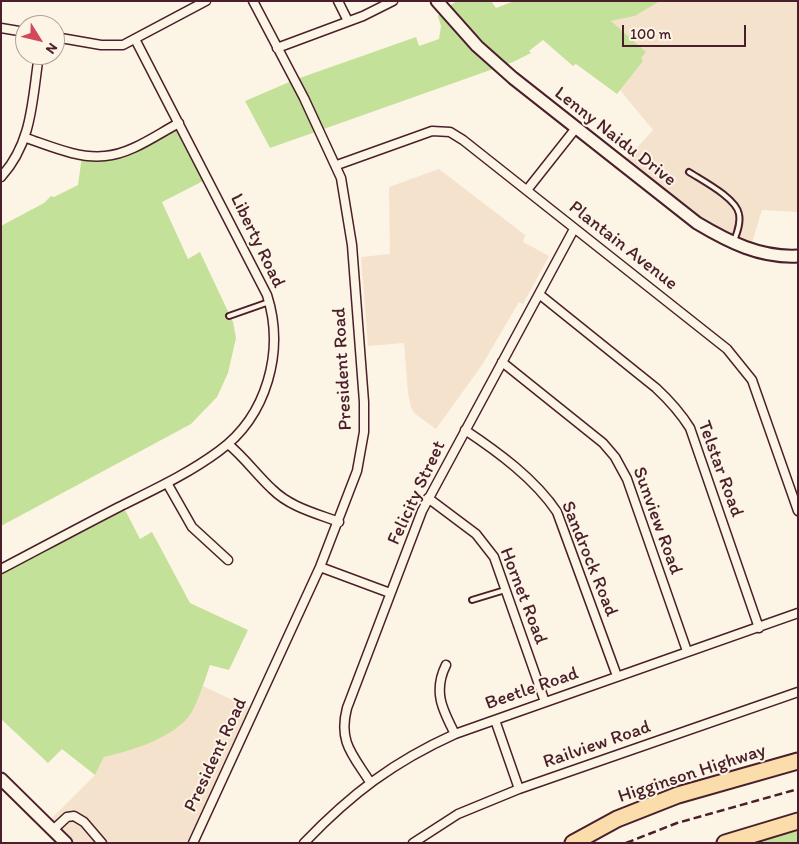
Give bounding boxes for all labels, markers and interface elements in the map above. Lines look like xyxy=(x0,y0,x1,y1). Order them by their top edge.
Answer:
north arrow xyxy=(15,15,65,65)
scale bar xyxy=(624,15,748,47)
text: 100 m xyxy=(630,25,671,43)
text: N xyxy=(42,40,61,57)
street label: Lenny Naidu Drive xyxy=(549,82,681,192)
street label: Liberty Road xyxy=(224,190,290,292)
street label: Plantain Avenue xyxy=(564,196,682,296)
street label: President Road xyxy=(328,307,358,431)
street label: Telstar Road xyxy=(692,418,748,520)
street label: Felicity Street xyxy=(383,437,451,549)
street label: Sunview Road xyxy=(627,464,687,578)
street label: Sandrock Road xyxy=(555,498,623,620)
street label: Hornet Road xyxy=(494,544,552,648)
street label: Beetle Road xyxy=(482,662,582,716)
street label: President Road xyxy=(180,694,252,816)
street label: Railview Road xyxy=(540,716,654,774)
street label: Higginson Highway xyxy=(615,739,769,809)

